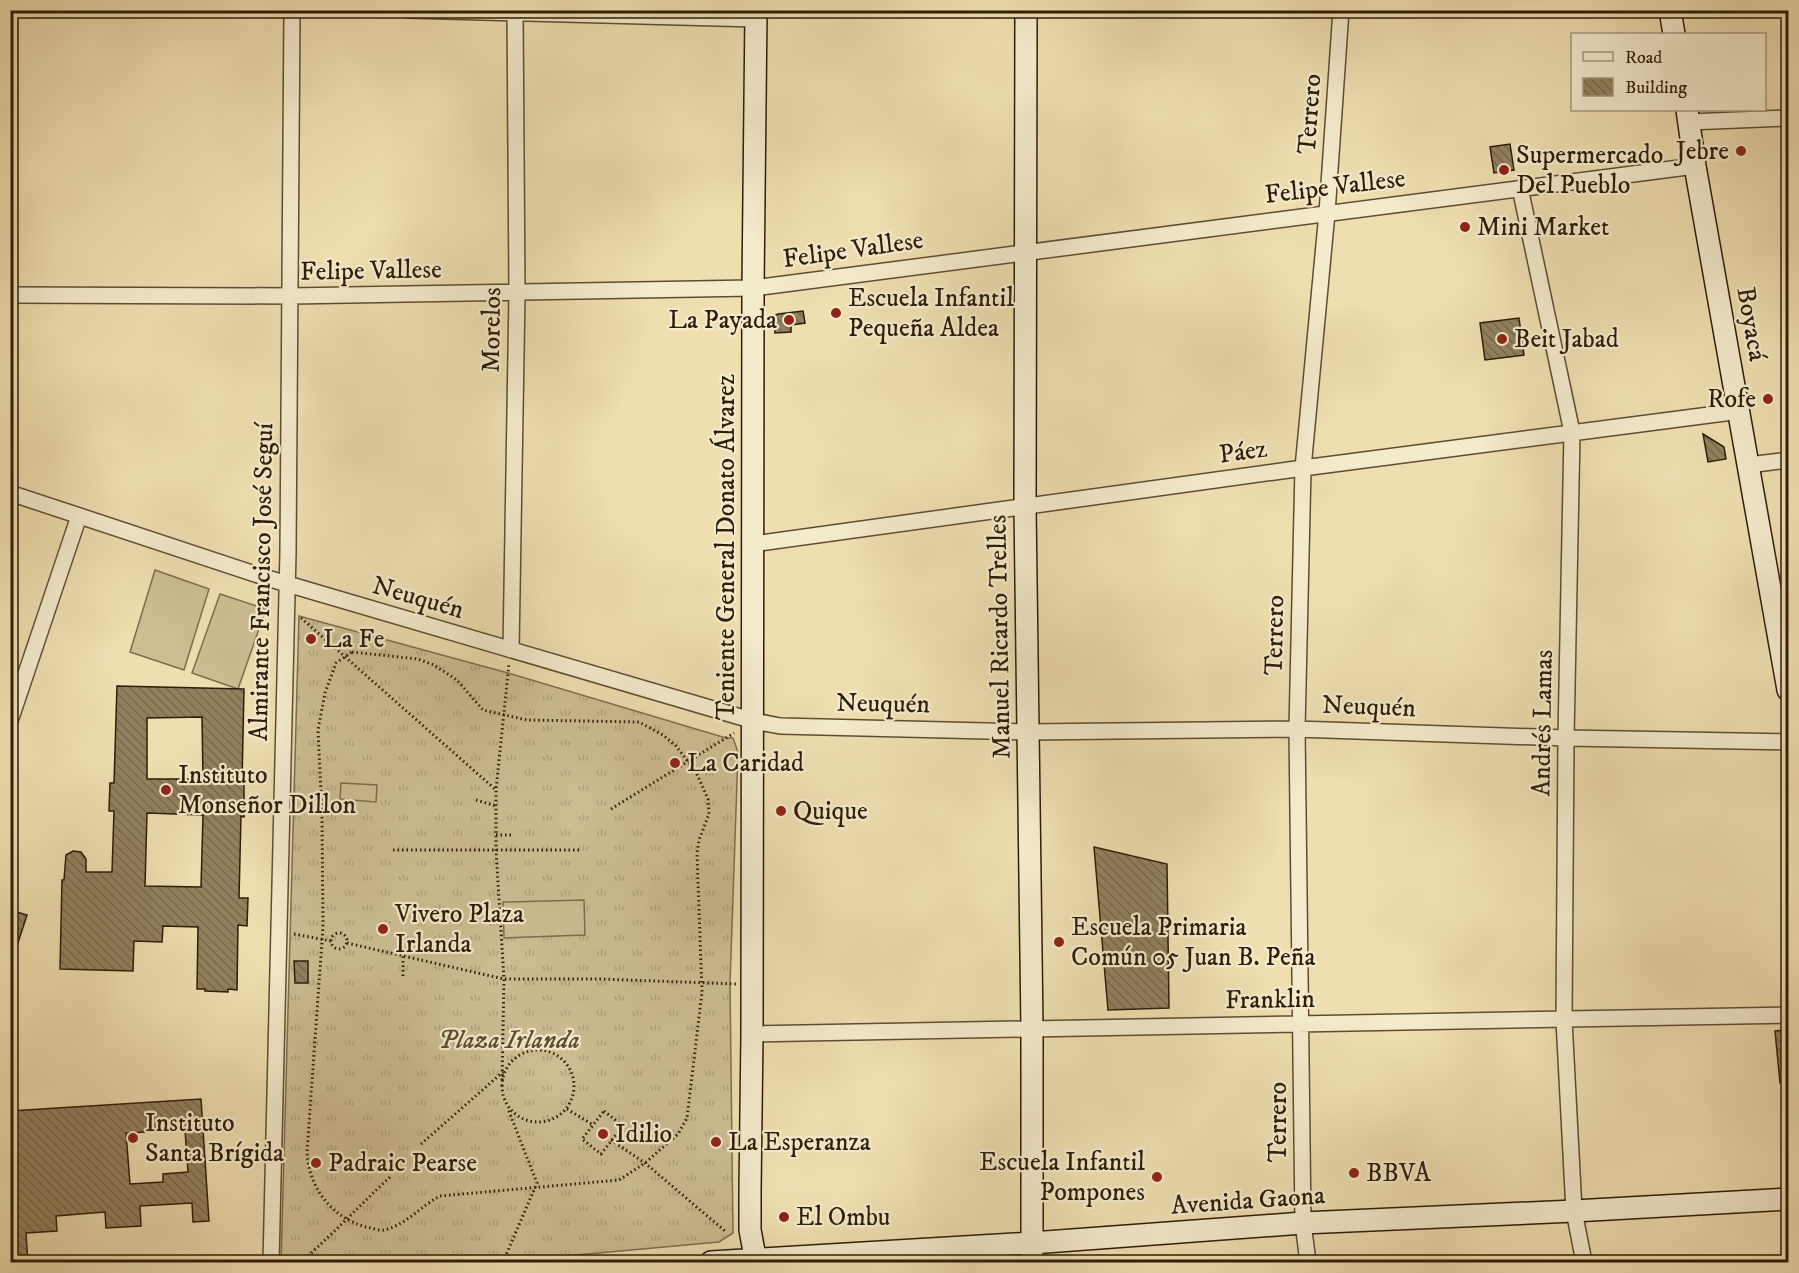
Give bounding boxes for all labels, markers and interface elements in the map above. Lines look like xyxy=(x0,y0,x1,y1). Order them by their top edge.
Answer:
legend xyxy=(1571,33,1766,111)
text: Road xyxy=(1625,47,1662,69)
street label: Terrero xyxy=(1291,73,1329,155)
text: Building xyxy=(1625,77,1687,99)
place label: Jebre xyxy=(1674,135,1729,168)
place label: Supermercado Del Pueblo xyxy=(1516,139,1663,202)
marker: Jebre xyxy=(1734,144,1748,158)
street label: Felipe Vallese xyxy=(1263,162,1407,212)
marker: Supermercado Del Pueblo xyxy=(1497,163,1511,177)
place label: Mini Market xyxy=(1477,211,1609,244)
marker: Mini Market xyxy=(1458,220,1472,234)
street label: Felipe Vallese xyxy=(781,224,925,276)
street label: Felipe Vallese xyxy=(300,253,442,289)
place label: Escuela Infantil Pequeña Aldea xyxy=(848,282,1014,345)
street label: Boyacá xyxy=(1728,284,1774,364)
street label: Morelos xyxy=(475,287,509,373)
place label: La Payada xyxy=(668,304,777,337)
marker: Escuela Infantil Pequeña Aldea xyxy=(829,306,843,320)
marker: La Payada xyxy=(782,313,796,327)
place label: Beit Jabad xyxy=(1514,323,1619,356)
marker: Beit Jabad xyxy=(1495,332,1509,346)
street label: Teniente General Donato Álvarez xyxy=(709,374,743,720)
place label: Rofe xyxy=(1707,383,1756,416)
marker: Rofe xyxy=(1761,392,1775,406)
street label: Almirante Francisco José Seguí xyxy=(243,421,281,741)
street label: Páez xyxy=(1217,432,1269,472)
street label: Manuel Ricardo Trelles xyxy=(981,515,1019,759)
street label: Neuquén xyxy=(368,569,468,627)
street label: Terrero xyxy=(1258,595,1292,675)
place label: La Fe xyxy=(323,623,384,656)
marker: La Fe xyxy=(304,632,318,646)
street label: Andrés Lamas xyxy=(1525,649,1561,797)
street label: Neuquén xyxy=(836,687,931,721)
street label: Neuquén xyxy=(1321,689,1417,725)
place label: La Caridad xyxy=(687,747,804,780)
marker: La Caridad xyxy=(668,756,682,770)
place label: Instituto Monseñor Dillon xyxy=(178,759,357,822)
marker: Instituto Monseñor Dillon xyxy=(159,783,173,797)
place label: Quique xyxy=(793,795,868,828)
marker: Quique xyxy=(774,804,788,818)
place label: Vivero Plaza Irlanda xyxy=(394,898,524,961)
place label: Escuela Primaria Común 05 Juan B. Peña xyxy=(1071,911,1316,974)
marker: Vivero Plaza Irlanda xyxy=(376,922,390,936)
marker: Escuela Primaria Común 05 Juan B. Peña xyxy=(1052,935,1066,949)
street label: Franklin xyxy=(1225,983,1316,1017)
park label: Plaza Irlanda xyxy=(438,1024,580,1057)
street label: Terrero xyxy=(1262,1082,1295,1162)
place label: Instituto Santa Brígida xyxy=(145,1107,284,1170)
place label: Idilio xyxy=(615,1118,672,1151)
place label: La Esperanza xyxy=(728,1126,871,1159)
marker: Idilio xyxy=(596,1127,610,1141)
marker: Instituto Santa Brígida xyxy=(126,1131,140,1145)
marker: La Esperanza xyxy=(709,1135,723,1149)
place label: Escuela Infantil Pompones xyxy=(979,1146,1145,1209)
place label: Padraic Pearse xyxy=(328,1147,477,1180)
marker: Padraic Pearse xyxy=(309,1156,323,1170)
place label: BBVA xyxy=(1366,1157,1431,1190)
marker: BBVA xyxy=(1347,1166,1361,1180)
marker: Escuela Infantil Pompones xyxy=(1150,1170,1164,1184)
street label: Avenida Gaona xyxy=(1170,1179,1326,1223)
place label: El Ombu xyxy=(796,1201,890,1234)
marker: El Ombu xyxy=(777,1210,791,1224)

